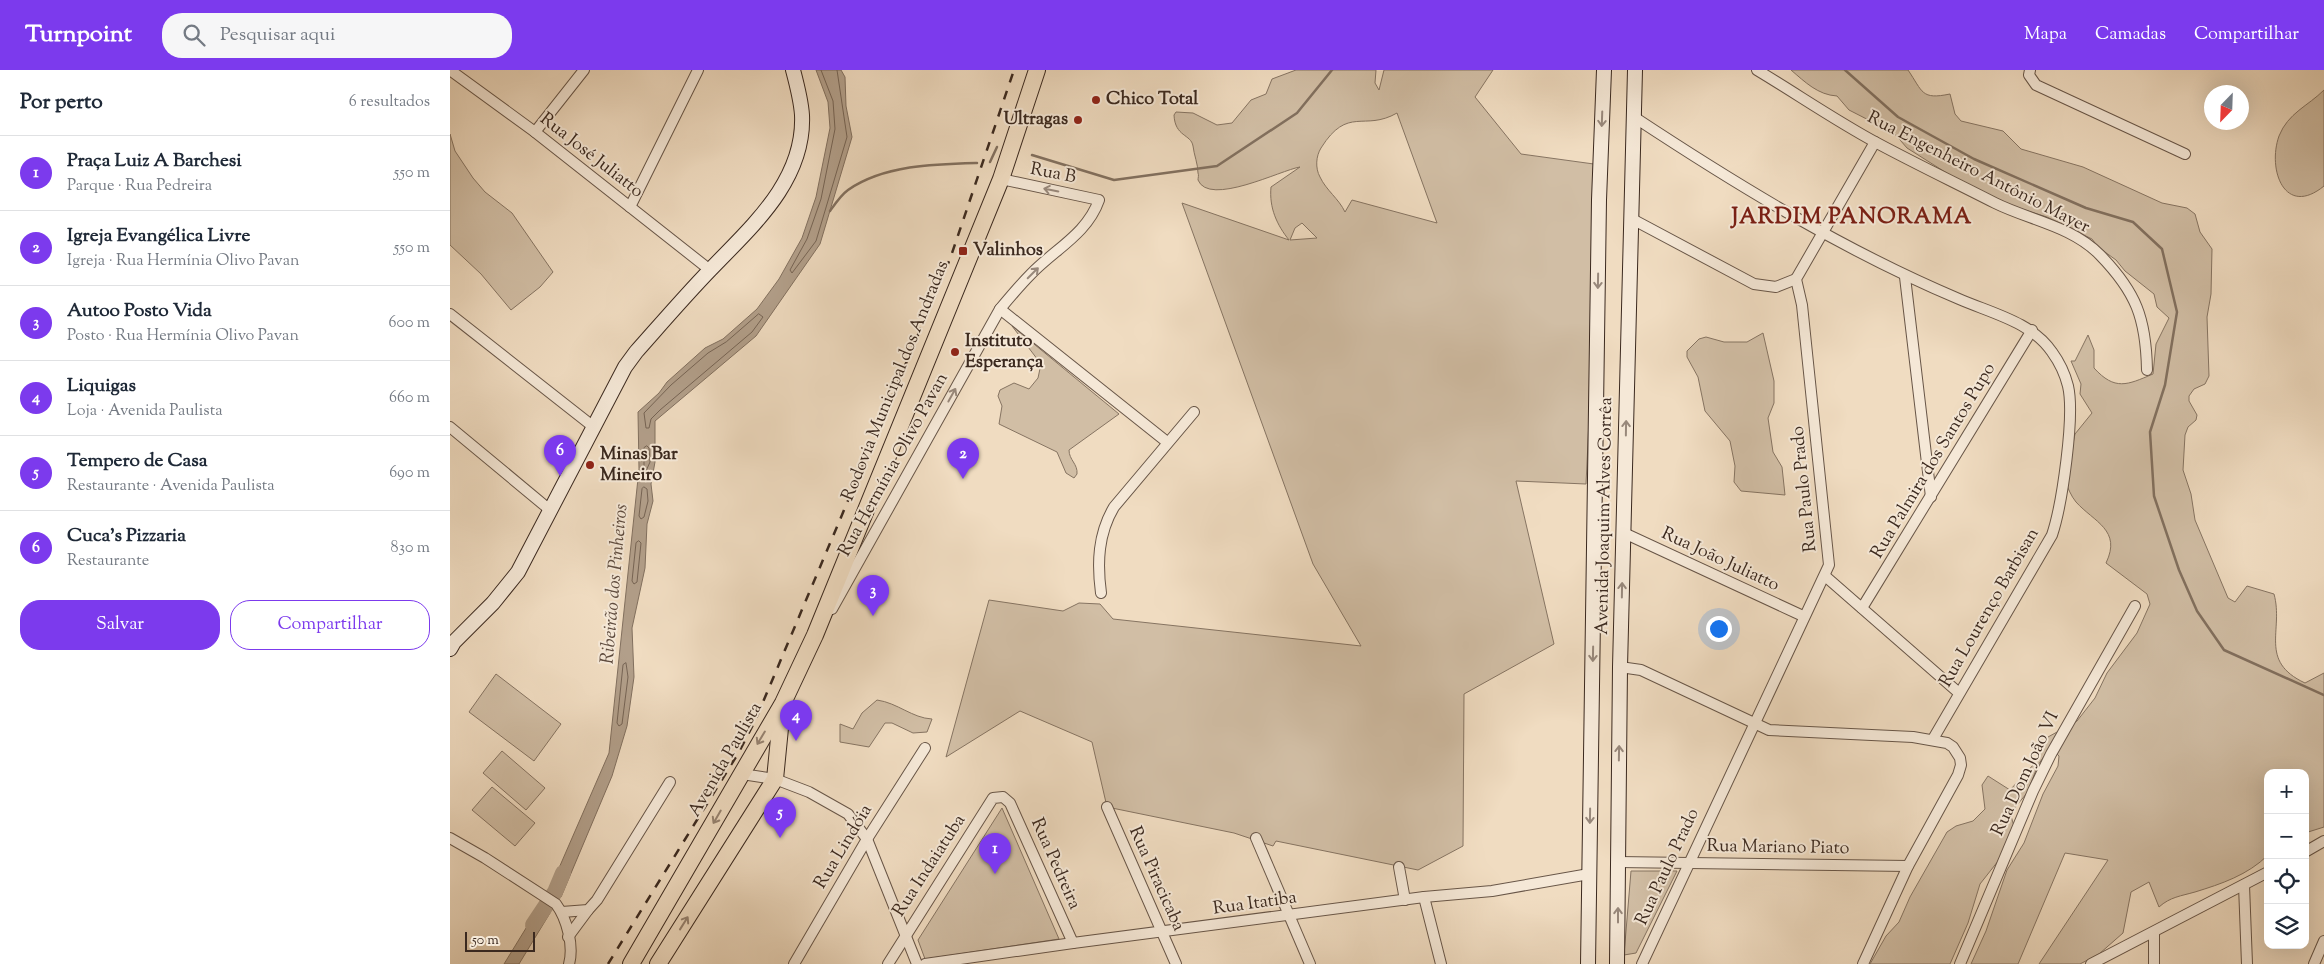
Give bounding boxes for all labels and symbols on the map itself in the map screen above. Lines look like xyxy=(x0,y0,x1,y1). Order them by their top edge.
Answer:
north arrow xyxy=(2204,85,2249,130)
place label: Chico Total xyxy=(1106,87,1199,113)
marker: Chico Total xyxy=(1090,94,1102,106)
street label: Rua Engenheiro Antônio Mayer xyxy=(1862,105,2094,241)
street label: Rua José Juliatto xyxy=(534,107,648,205)
place label: Ultragas xyxy=(1003,107,1068,133)
one-way arrow xyxy=(1598,110,1607,126)
marker: Ultragas xyxy=(1072,114,1084,126)
street label: Rua B xyxy=(1028,157,1078,191)
one-way arrow xyxy=(1043,185,1059,194)
district label: JARDIM PANORAMA xyxy=(1730,202,1972,234)
place label: Valinhos xyxy=(973,238,1043,264)
marker: Valinhos xyxy=(957,245,969,257)
street label: Rodovia Municipal dos Andradas xyxy=(836,257,956,505)
one-way arrow xyxy=(1026,267,1039,279)
one-way arrow xyxy=(1593,272,1603,289)
place label: Instituto Esperança xyxy=(965,329,1044,376)
marker: Instituto Esperança xyxy=(949,346,961,358)
street label: Rua Palmira dos Santos Pupo xyxy=(1865,358,2003,564)
street label: Rua Hermínia Olivo Pavan xyxy=(833,368,956,562)
one-way arrow xyxy=(947,388,957,403)
street label: Avenida Joaquim Alves Corrêa xyxy=(1590,397,1620,635)
one-way arrow xyxy=(1621,420,1631,436)
street label: Rua Paulo Prado xyxy=(1785,425,1825,553)
pin: 6 xyxy=(544,435,576,476)
pin: 2 xyxy=(947,438,979,479)
place label: Minas Bar Mineiro xyxy=(600,442,678,489)
marker: Minas Bar Mineiro xyxy=(584,459,596,471)
water label: Ribeirão dos Pinheiros xyxy=(595,503,635,665)
street label: Rua João Juliatto xyxy=(1657,521,1783,599)
street label: Rua Lourenço Barbisan xyxy=(1934,523,2047,693)
pin: 3 xyxy=(857,575,889,616)
one-way arrow xyxy=(1617,583,1627,599)
your location xyxy=(1706,616,1732,642)
one-way arrow xyxy=(1588,645,1597,661)
street label: Avenida Paulista xyxy=(683,698,769,822)
pin: 4 xyxy=(780,700,812,741)
street label: Rua Dom João VI xyxy=(1986,707,2066,841)
one-way arrow xyxy=(756,731,767,745)
one-way arrow xyxy=(1614,745,1624,762)
pin: 5 xyxy=(764,797,796,838)
street label: Rua Lindóia xyxy=(809,800,879,894)
street label: Rua Paulo Prado xyxy=(1630,804,1707,930)
one-way arrow xyxy=(1585,808,1594,824)
one-way arrow xyxy=(712,809,722,824)
street label: Rua Indaiatuba xyxy=(887,810,973,922)
street label: Rua Pedreira xyxy=(1023,814,1087,914)
street label: Rua Piracicaba xyxy=(1121,822,1191,936)
pin: 1 xyxy=(979,833,1011,874)
street label: Rua Mariano Piato xyxy=(1706,834,1850,862)
street label: Rua Itatiba xyxy=(1211,885,1299,923)
one-way arrow xyxy=(1613,908,1623,924)
one-way arrow xyxy=(679,916,689,930)
scale bar xyxy=(465,929,535,952)

